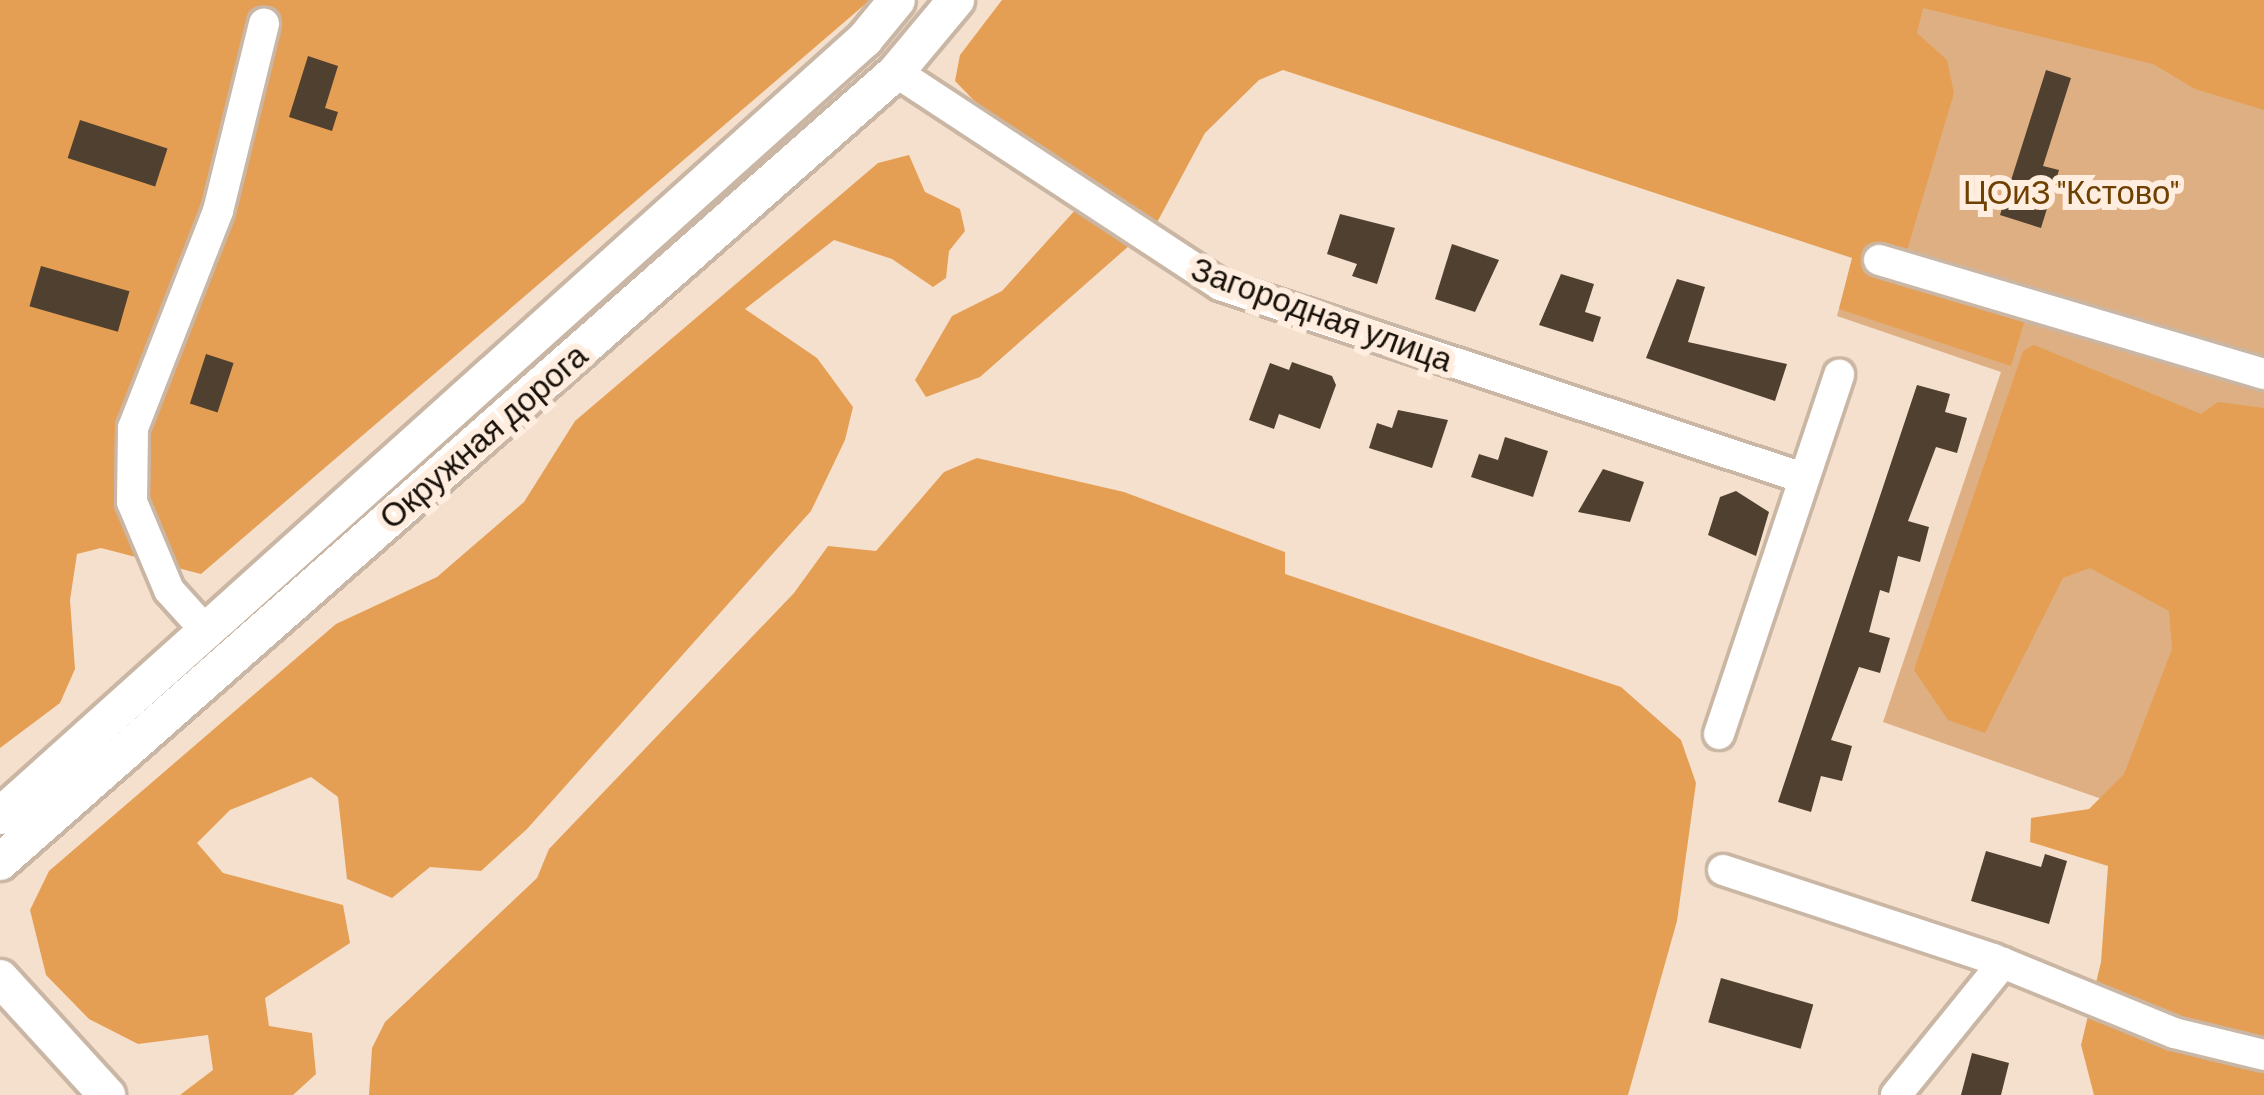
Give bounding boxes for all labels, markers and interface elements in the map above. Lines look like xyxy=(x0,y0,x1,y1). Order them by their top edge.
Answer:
park label: ЦОиЗ "Кстово" xyxy=(1963,172,2179,212)
street label: Загородная улица xyxy=(1186,248,1458,380)
street label: Окружная дорога xyxy=(371,335,595,537)

